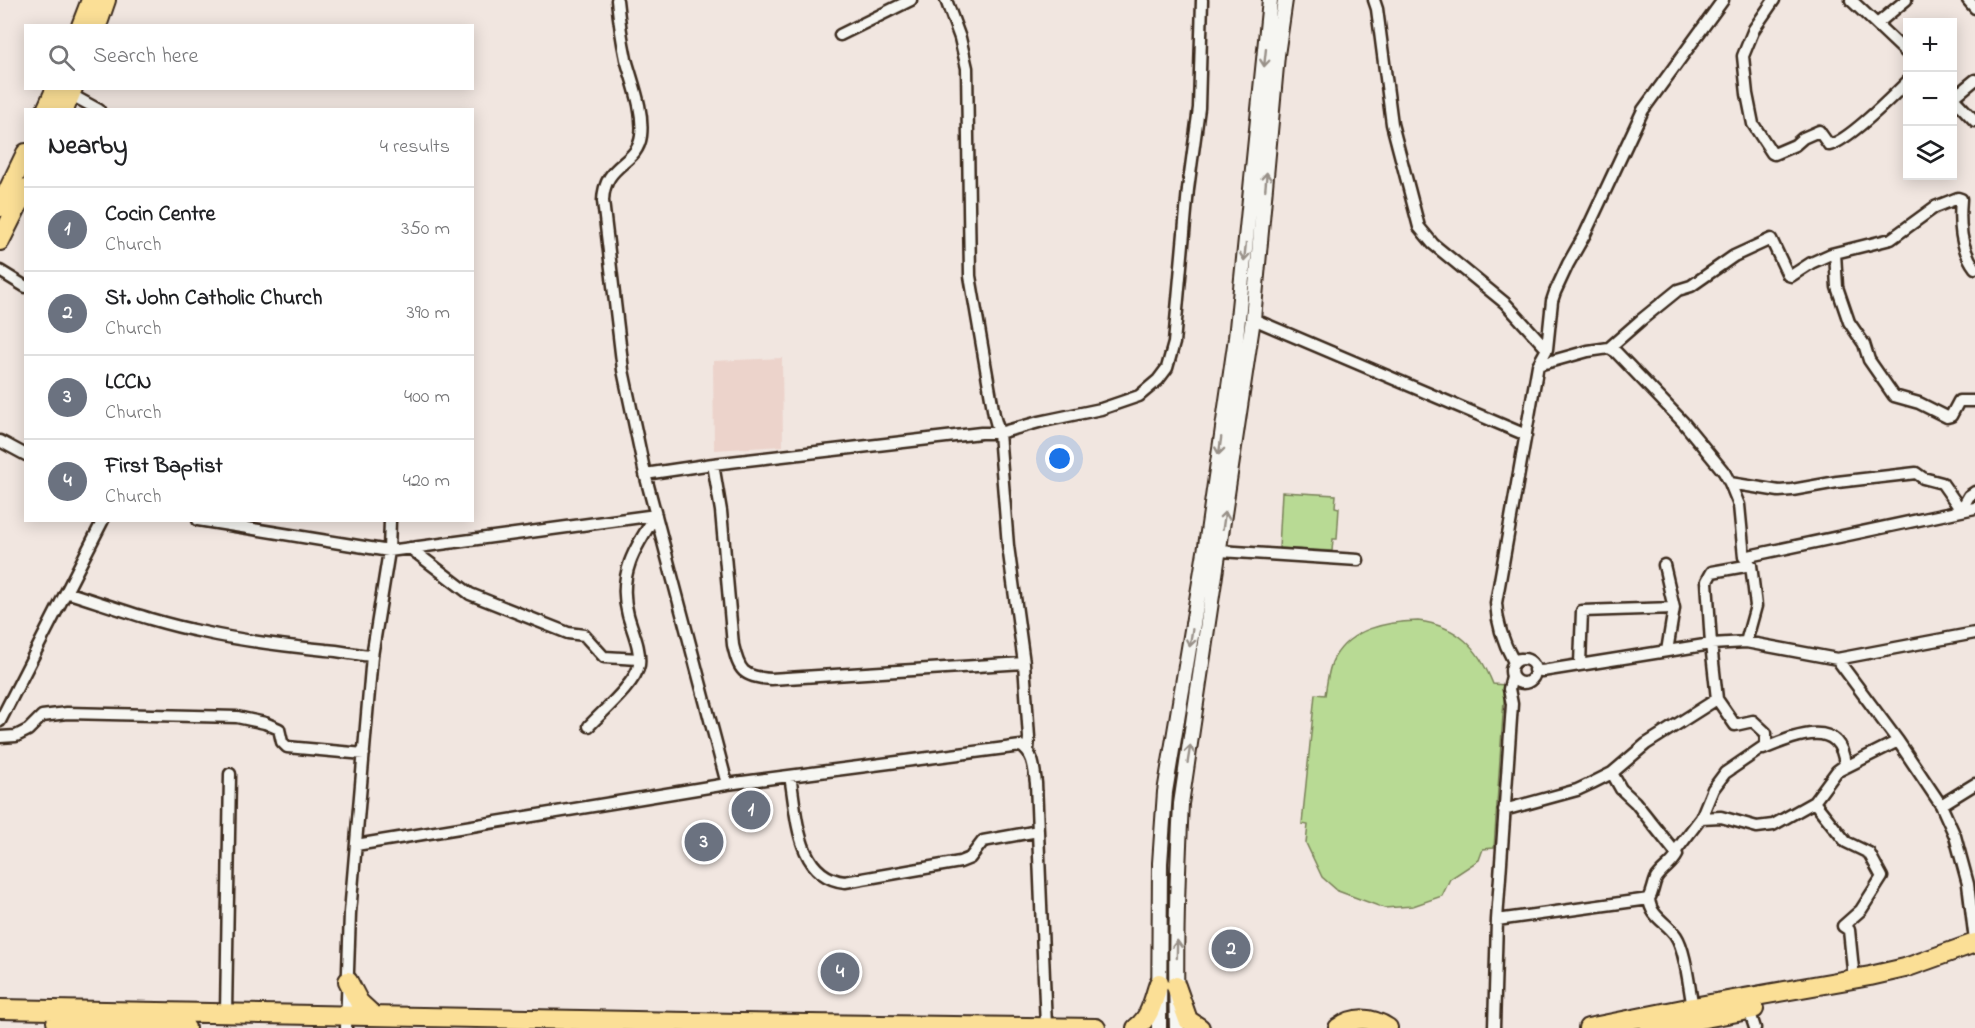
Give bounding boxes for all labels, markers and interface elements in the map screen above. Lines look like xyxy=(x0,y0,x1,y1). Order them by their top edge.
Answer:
map controls xyxy=(1903,18,1957,180)
button: + xyxy=(1903,18,1957,72)
search box xyxy=(24,24,474,90)
icon: search xyxy=(45,41,78,74)
text: Search here xyxy=(93,41,198,73)
one-way arrow xyxy=(1259,48,1270,68)
button: − xyxy=(1903,72,1957,126)
button: layers xyxy=(1903,126,1957,180)
text: Nearby xyxy=(48,128,127,166)
text: 4 results xyxy=(380,133,450,162)
one-way arrow xyxy=(1261,171,1272,191)
text: Cocin Centre xyxy=(105,199,215,231)
text: 1 xyxy=(64,215,71,244)
text: 350 m xyxy=(401,215,450,244)
text: Church xyxy=(105,231,161,260)
one-way arrow xyxy=(1239,242,1250,262)
text: St. John Catholic Church xyxy=(105,283,322,315)
text: 2 xyxy=(63,299,72,328)
text: 390 m xyxy=(407,299,450,328)
text: Church xyxy=(105,315,161,344)
text: LCCN xyxy=(105,367,152,399)
text: 3 xyxy=(63,383,72,412)
text: 400 m xyxy=(404,383,450,412)
text: Church xyxy=(105,399,161,428)
one-way arrow xyxy=(1215,435,1226,455)
your location xyxy=(1045,444,1074,473)
text: First Baptist xyxy=(105,451,223,483)
text: 4 xyxy=(63,467,72,496)
text: 420 m xyxy=(403,467,450,496)
text: Church xyxy=(105,483,161,512)
one-way arrow xyxy=(1219,510,1230,530)
one-way arrow xyxy=(1185,628,1196,648)
one-way arrow xyxy=(1184,745,1195,765)
pin: 1 xyxy=(732,788,771,832)
pin: 3 xyxy=(684,820,724,864)
pin: 2 xyxy=(1212,926,1250,972)
one-way arrow xyxy=(1171,939,1183,959)
pin: 4 xyxy=(820,950,860,994)

